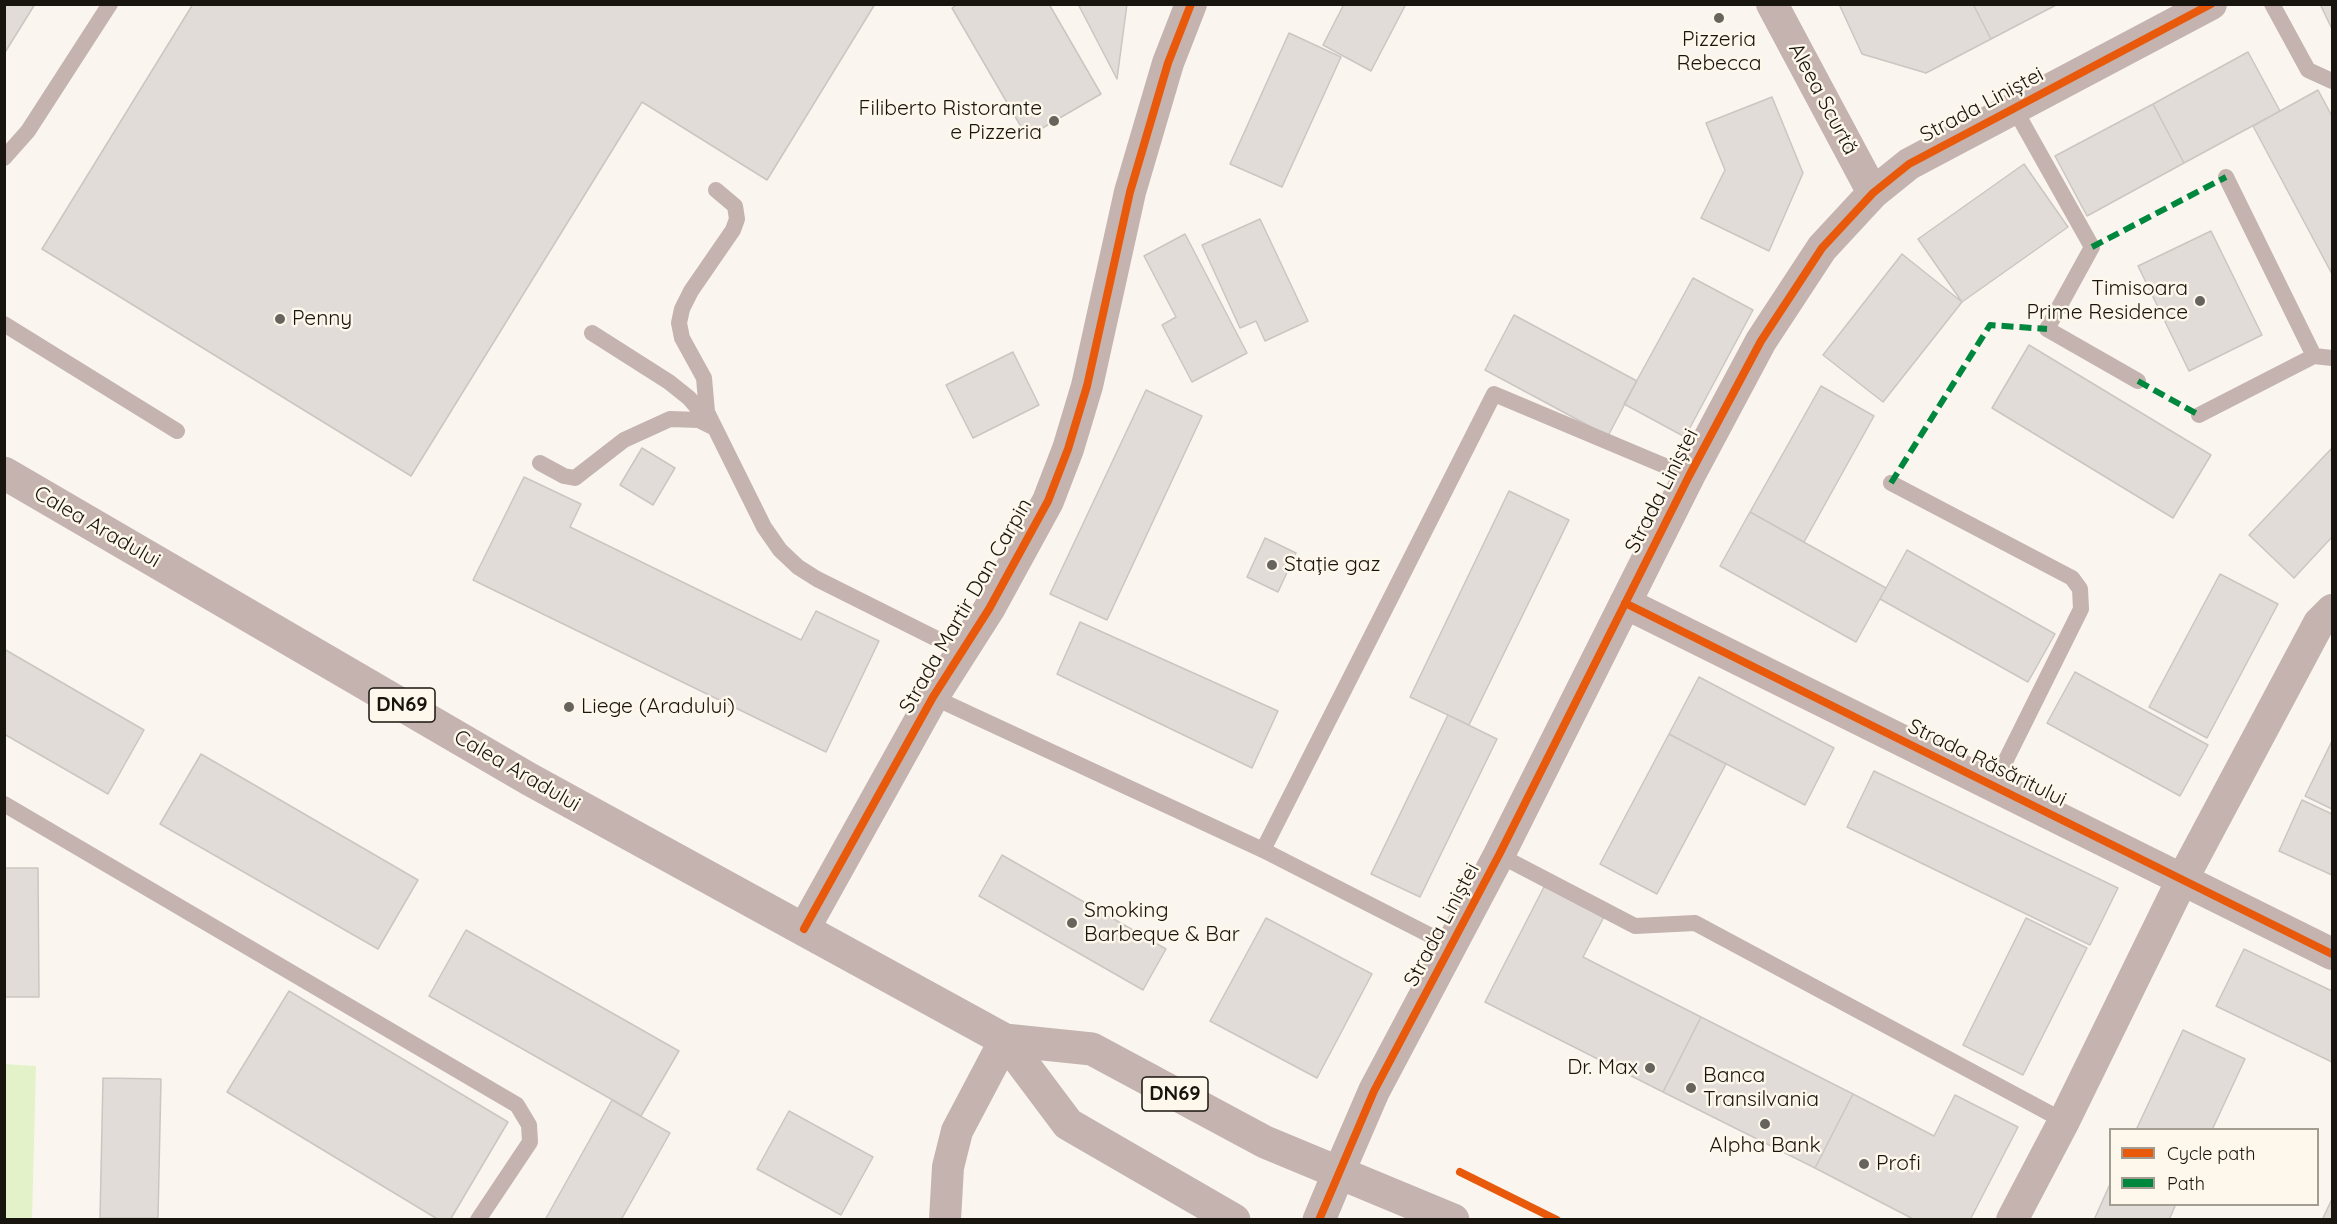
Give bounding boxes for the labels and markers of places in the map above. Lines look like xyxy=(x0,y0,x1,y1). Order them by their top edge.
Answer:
marker: Pizzeria Rebecca xyxy=(1712,11,1726,25)
place label: Pizzeria Rebecca xyxy=(1677,27,1761,77)
place label: Filiberto Ristorante e Pizzeria xyxy=(859,96,1042,146)
marker: Filiberto Ristorante e Pizzeria xyxy=(1047,114,1061,128)
place label: Timisoara Prime Residence xyxy=(2027,276,2188,326)
marker: Timisoara Prime Residence xyxy=(2193,294,2207,308)
place label: Penny xyxy=(292,306,352,332)
marker: Penny xyxy=(273,312,287,326)
place label: Stație gaz xyxy=(1284,552,1381,578)
marker: Stație gaz xyxy=(1265,558,1279,572)
place label: Liege (Aradului) xyxy=(581,694,735,720)
marker: Liege (Aradului) xyxy=(562,700,576,714)
place label: Smoking Barbeque & Bar xyxy=(1084,898,1240,948)
marker: Smoking Barbeque & Bar xyxy=(1065,916,1079,930)
place label: Dr. Max xyxy=(1567,1055,1638,1081)
marker: Dr. Max xyxy=(1643,1061,1657,1075)
place label: Banca Transilvania xyxy=(1703,1063,1819,1113)
marker: Banca Transilvania xyxy=(1684,1081,1698,1095)
marker: Alpha Bank xyxy=(1758,1117,1772,1131)
place label: Alpha Bank xyxy=(1709,1133,1821,1159)
place label: Profi xyxy=(1876,1151,1921,1177)
marker: Profi xyxy=(1857,1157,1871,1171)

